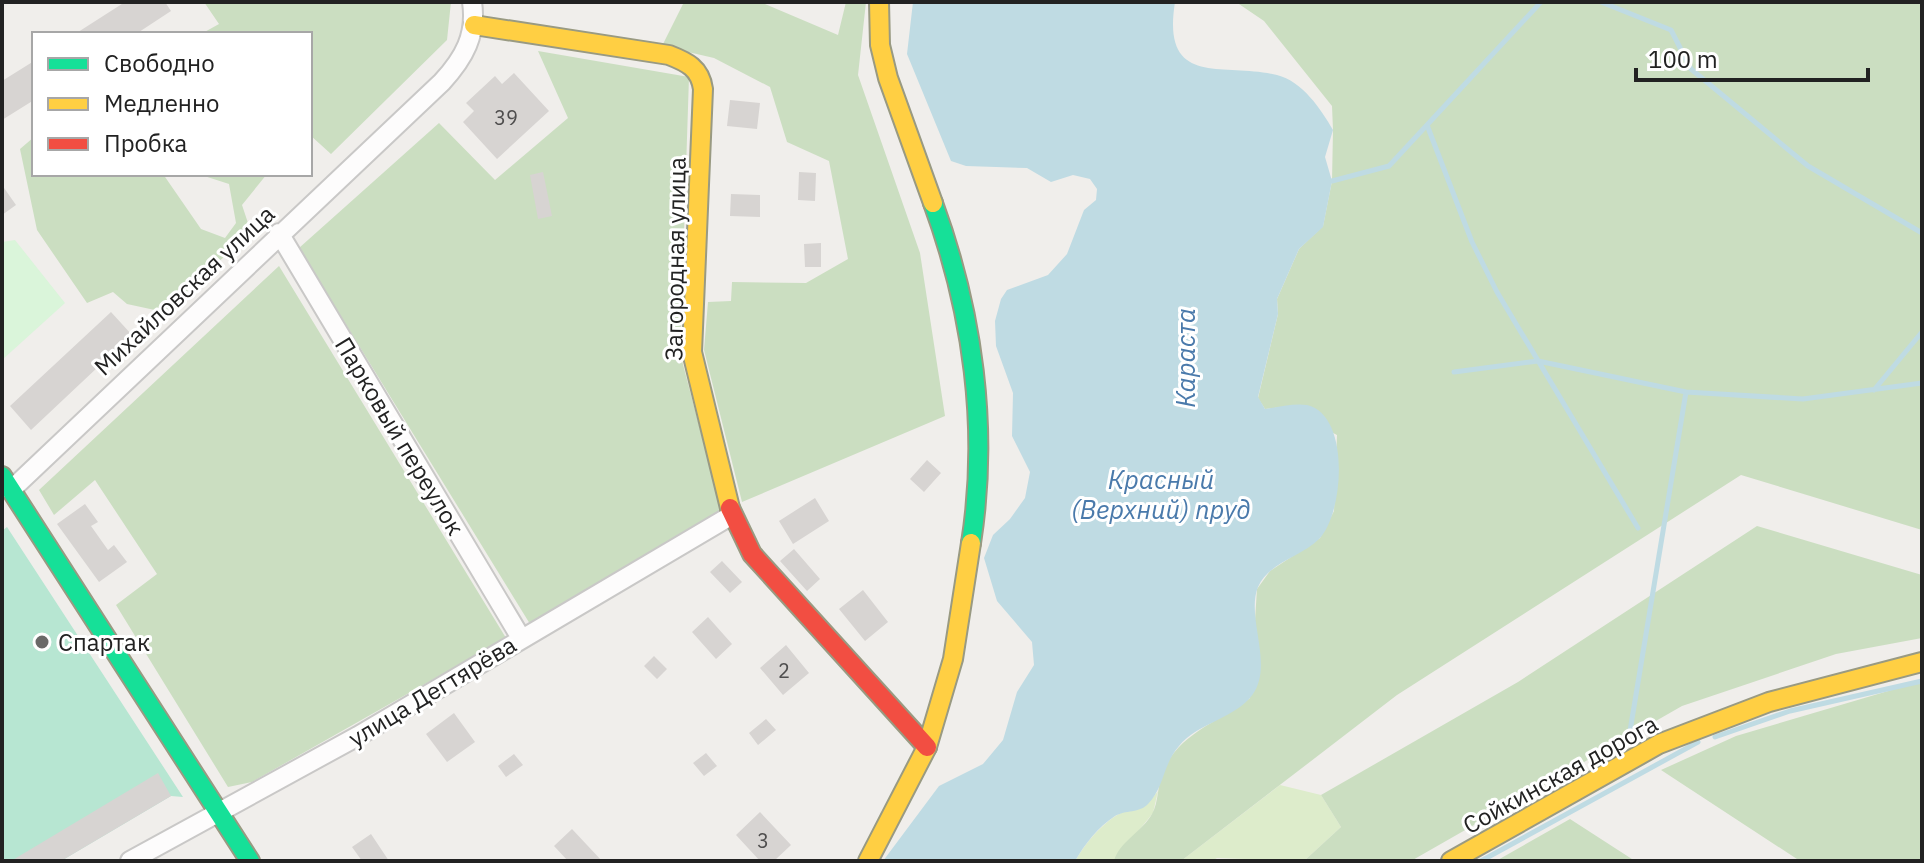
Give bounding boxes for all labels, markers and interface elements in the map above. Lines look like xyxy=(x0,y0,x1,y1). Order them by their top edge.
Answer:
legend xyxy=(32,32,312,176)
scale bar xyxy=(1636,32,1868,82)
text: 100 m xyxy=(1648,43,1718,75)
text: Свободно xyxy=(104,47,215,79)
text: Медленно xyxy=(104,87,220,119)
house number: 39 xyxy=(494,104,518,131)
text: Пробка xyxy=(104,127,188,159)
street label: Загородная улица xyxy=(657,157,693,361)
street label: Михайловская улица xyxy=(87,198,281,382)
water label: Караста xyxy=(1168,308,1202,408)
street label: Парковый переулок xyxy=(328,331,472,541)
water label: Красный (Верхний) пруд xyxy=(1071,462,1251,526)
place label: Спартак xyxy=(58,626,150,658)
street label: улица Дегтярёва xyxy=(342,628,522,754)
marker: Спартак xyxy=(33,633,51,651)
house number: 2 xyxy=(778,657,790,684)
street label: Сойкинская дорога xyxy=(1457,707,1663,841)
house number: 3 xyxy=(757,827,769,854)

